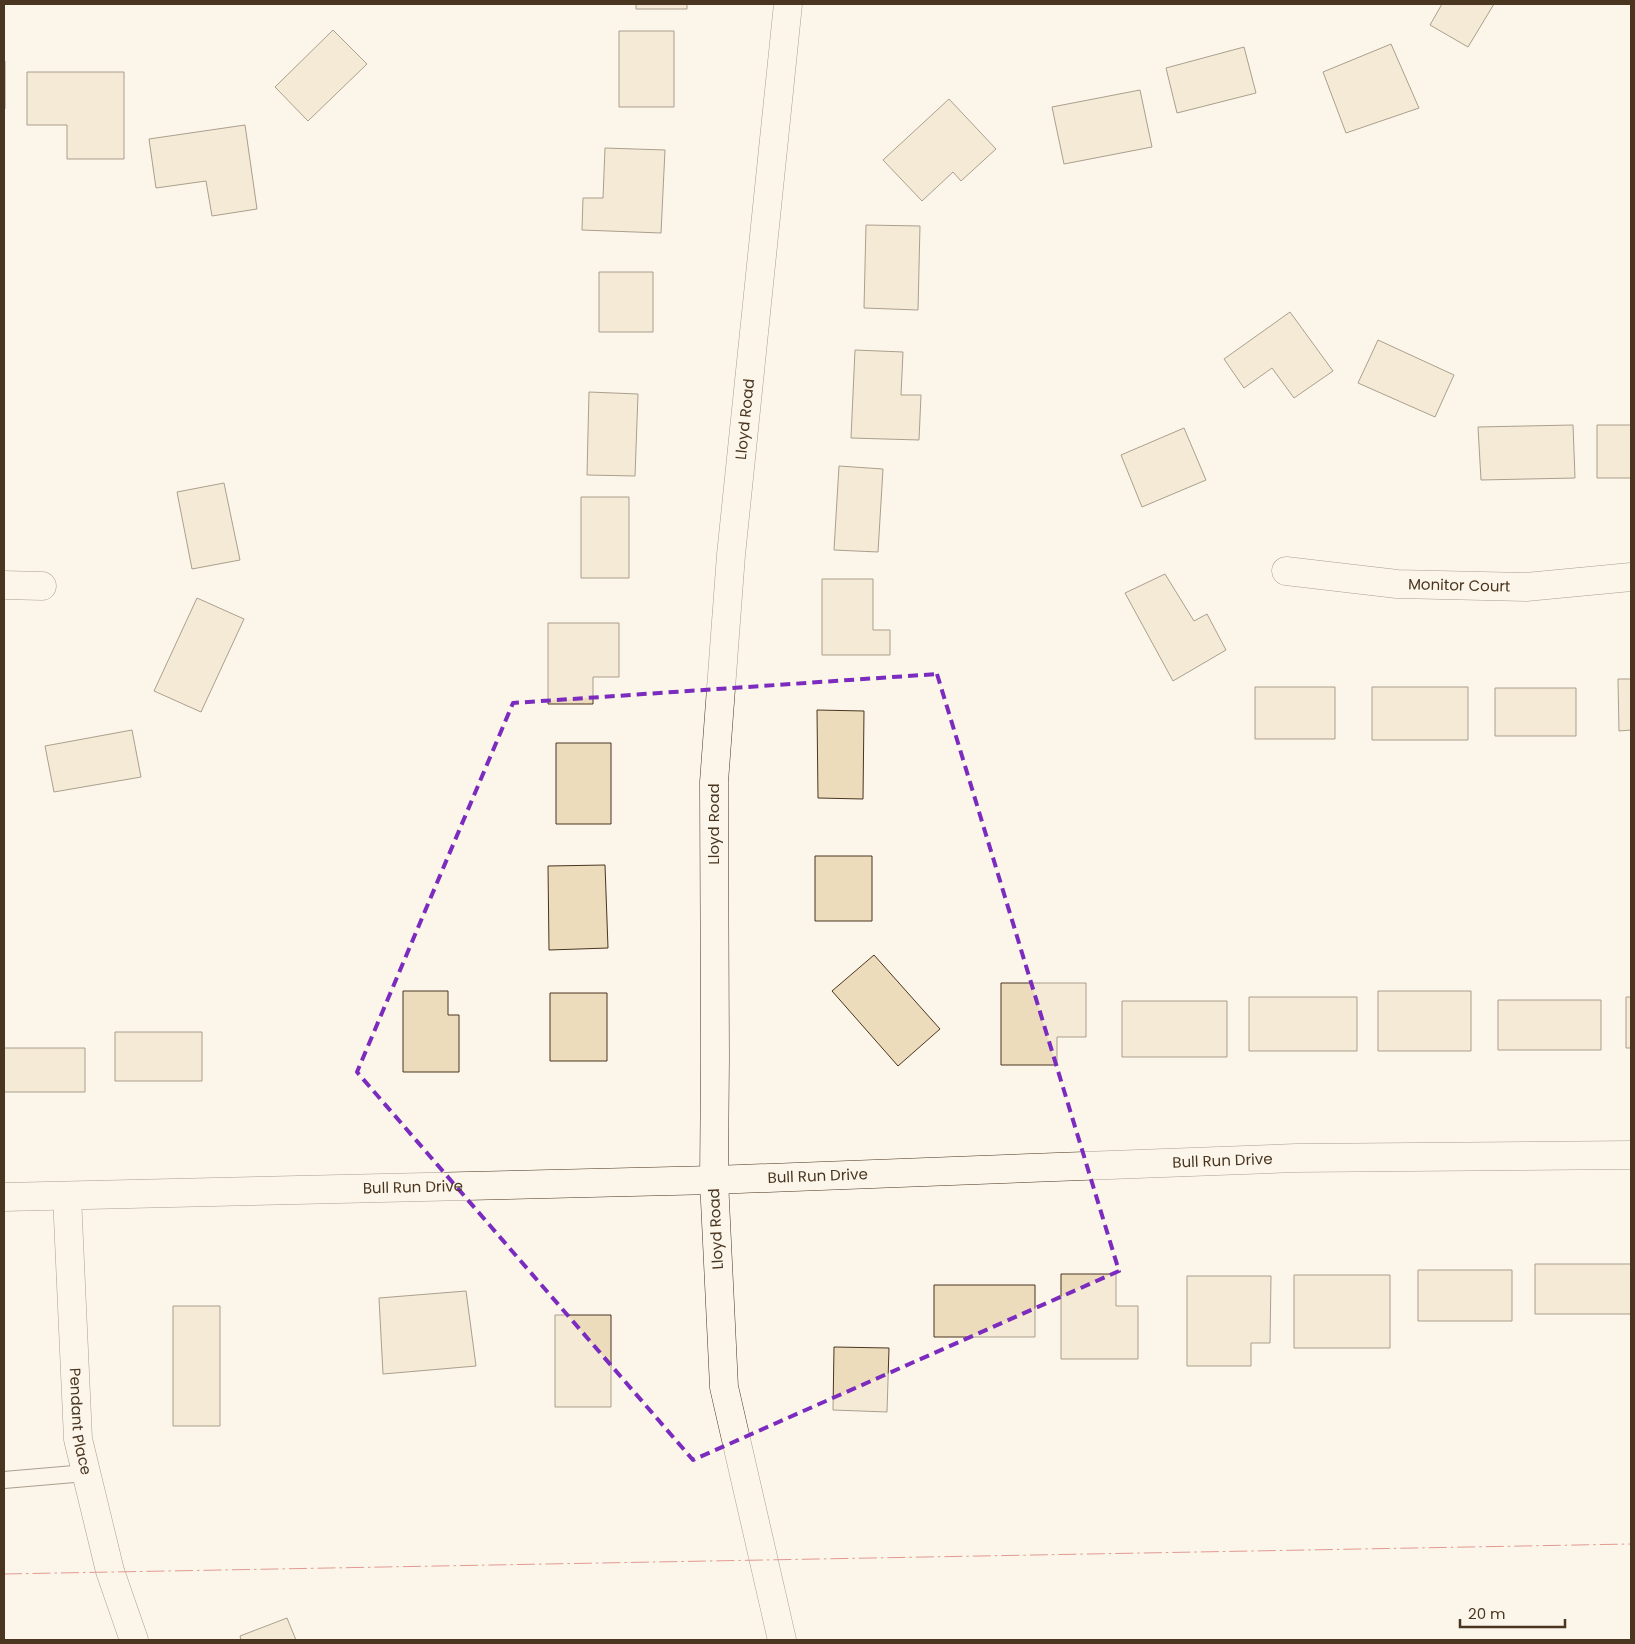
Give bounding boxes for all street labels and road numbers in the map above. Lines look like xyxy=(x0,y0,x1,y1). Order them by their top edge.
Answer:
street label: Lloyd Road xyxy=(730,378,759,461)
street label: Monitor Court xyxy=(1408,573,1511,597)
street label: Lloyd Road xyxy=(703,783,724,865)
street label: Bull Run Drive xyxy=(1172,1148,1273,1173)
street label: Bull Run Drive xyxy=(767,1163,868,1188)
street label: Bull Run Drive xyxy=(363,1175,463,1198)
street label: Lloyd Road xyxy=(703,1188,728,1270)
street label: Pendant Place xyxy=(65,1367,97,1477)

